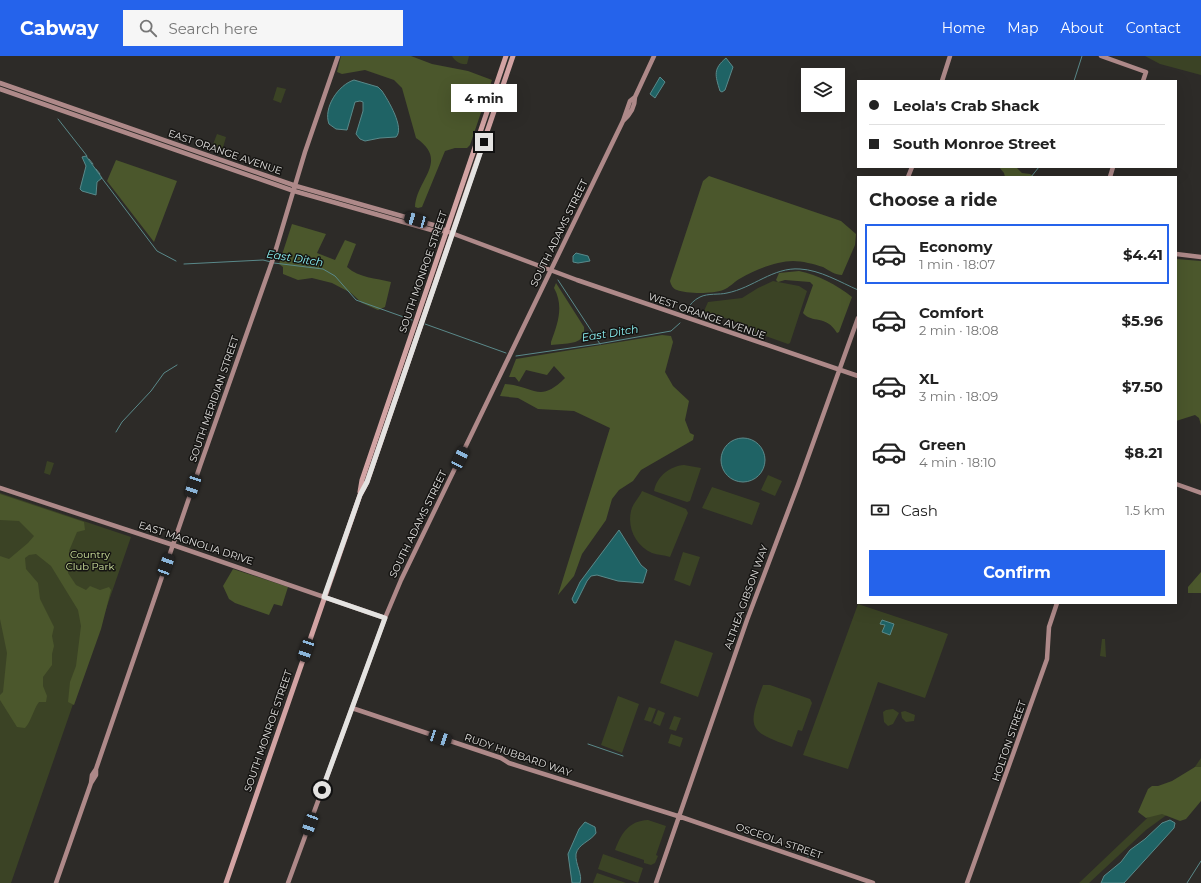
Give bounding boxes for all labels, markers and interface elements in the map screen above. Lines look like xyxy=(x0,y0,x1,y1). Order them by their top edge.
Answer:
search box xyxy=(123,10,403,46)
text: Cabway xyxy=(20,17,99,40)
icon: search xyxy=(137,17,159,39)
text: Search here xyxy=(169,19,258,38)
text: Home xyxy=(942,19,985,37)
text: Map xyxy=(1007,19,1038,37)
text: About xyxy=(1060,19,1104,37)
text: Contact xyxy=(1126,19,1181,37)
map controls xyxy=(801,68,845,112)
button: layers xyxy=(801,68,845,112)
callout: 4 min xyxy=(451,84,517,112)
text: 4 min xyxy=(464,90,504,106)
text: Leola's Crab Shack xyxy=(893,96,1039,115)
street label: EAST ORANGE AVENUE xyxy=(166,126,284,178)
route end xyxy=(475,133,493,151)
text: South Monroe Street xyxy=(893,134,1056,153)
street label: SOUTH ADAMS STREET xyxy=(527,177,591,289)
text: Choose a ride xyxy=(869,189,997,211)
street label: SOUTH MONROE STREET xyxy=(396,209,450,335)
car xyxy=(403,211,429,229)
icon: car xyxy=(871,236,907,272)
text: Economy xyxy=(919,237,992,256)
text: $4.41 xyxy=(1123,245,1163,264)
water label: East Ditch xyxy=(266,247,324,269)
text: 1 min · 18:07 xyxy=(919,256,995,272)
street label: WEST ORANGE AVENUE xyxy=(647,290,768,342)
icon: car xyxy=(871,302,907,338)
text: Comfort xyxy=(919,303,984,322)
text: $5.96 xyxy=(1121,311,1163,330)
water label: East Ditch xyxy=(581,322,639,344)
text: 2 min · 18:08 xyxy=(919,322,999,338)
street label: SOUTH MERIDIAN STREET xyxy=(186,334,242,464)
icon: car xyxy=(871,368,907,404)
text: XL xyxy=(919,369,938,388)
text: $7.50 xyxy=(1122,377,1163,396)
text: 3 min · 18:09 xyxy=(919,388,998,404)
icon: car xyxy=(871,434,907,470)
text: Green xyxy=(919,435,966,454)
text: $8.21 xyxy=(1125,443,1163,462)
car xyxy=(449,445,471,471)
text: 4 min · 18:10 xyxy=(919,454,996,470)
street label: SOUTH ADAMS STREET xyxy=(386,468,450,580)
car xyxy=(184,473,202,499)
icon: cash xyxy=(869,499,891,521)
text: Cash xyxy=(901,501,938,520)
text: 1.5 km xyxy=(1125,502,1165,518)
street label: EAST MAGNOLIA DRIVE xyxy=(137,518,255,568)
street label: ALTHEA GIBSON WAY xyxy=(721,542,771,651)
park label: Country Club Park xyxy=(66,548,114,573)
button: Confirm xyxy=(869,550,1165,596)
car xyxy=(156,552,176,578)
car xyxy=(296,637,316,663)
street label: SOUTH MONROE STREET xyxy=(241,668,295,794)
street label: HOLTON STREET xyxy=(989,699,1029,783)
car xyxy=(427,728,453,748)
street label: RUDY HUBBARD WAY xyxy=(463,731,574,780)
route start xyxy=(313,781,331,799)
car xyxy=(300,811,320,837)
street label: OSCEOLA STREET xyxy=(734,820,824,862)

